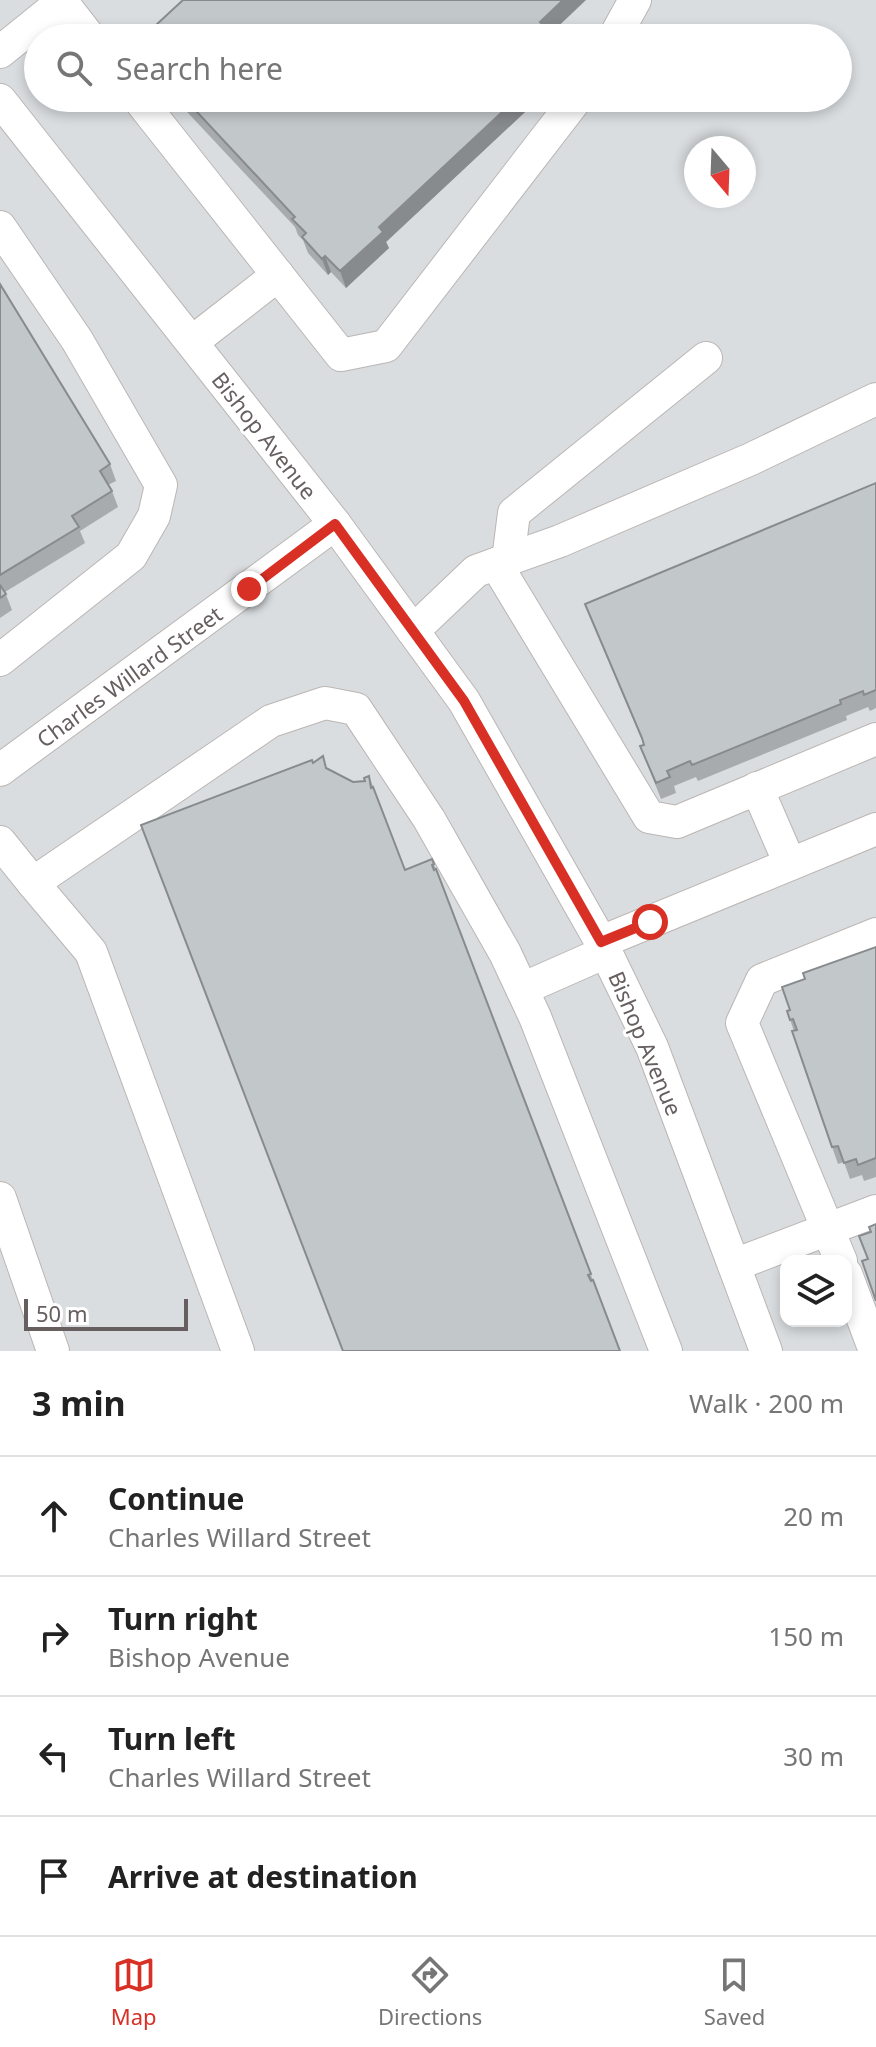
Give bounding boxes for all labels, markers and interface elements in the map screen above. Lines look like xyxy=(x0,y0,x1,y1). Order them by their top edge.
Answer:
search box xyxy=(24,24,852,112)
icon: search xyxy=(52,46,96,90)
text: Search here xyxy=(116,48,283,89)
north arrow xyxy=(684,136,756,208)
street label: Bishop Avenue xyxy=(206,365,324,505)
route end xyxy=(231,571,267,607)
street label: Charles Willard Street xyxy=(30,598,228,754)
route start xyxy=(632,904,668,940)
street label: Bishop Avenue xyxy=(602,966,690,1120)
map controls xyxy=(780,1255,852,1327)
button: layers xyxy=(780,1255,852,1327)
scale bar xyxy=(24,1295,188,1331)
text: 50 m xyxy=(36,1298,87,1328)
text: 3 min xyxy=(32,1380,126,1426)
text: Walk · 200 m xyxy=(689,1385,844,1421)
text: Continue xyxy=(108,1478,244,1519)
icon: ahead xyxy=(32,1494,76,1538)
text: 20 m xyxy=(783,1498,844,1534)
text: Charles Willard Street xyxy=(108,1519,371,1555)
text: Turn right xyxy=(108,1598,258,1639)
icon: right xyxy=(32,1614,76,1658)
text: 150 m xyxy=(768,1618,844,1654)
text: Bishop Avenue xyxy=(108,1639,290,1675)
text: Turn left xyxy=(108,1718,236,1759)
icon: left xyxy=(32,1734,76,1778)
text: 30 m xyxy=(783,1738,844,1774)
text: Charles Willard Street xyxy=(108,1759,371,1795)
icon: arrive xyxy=(32,1854,76,1898)
text: Arrive at destination xyxy=(108,1856,418,1897)
tab: Map xyxy=(111,1953,157,2031)
tab: Directions xyxy=(378,1953,482,2031)
tab: Saved xyxy=(704,1953,765,2031)

